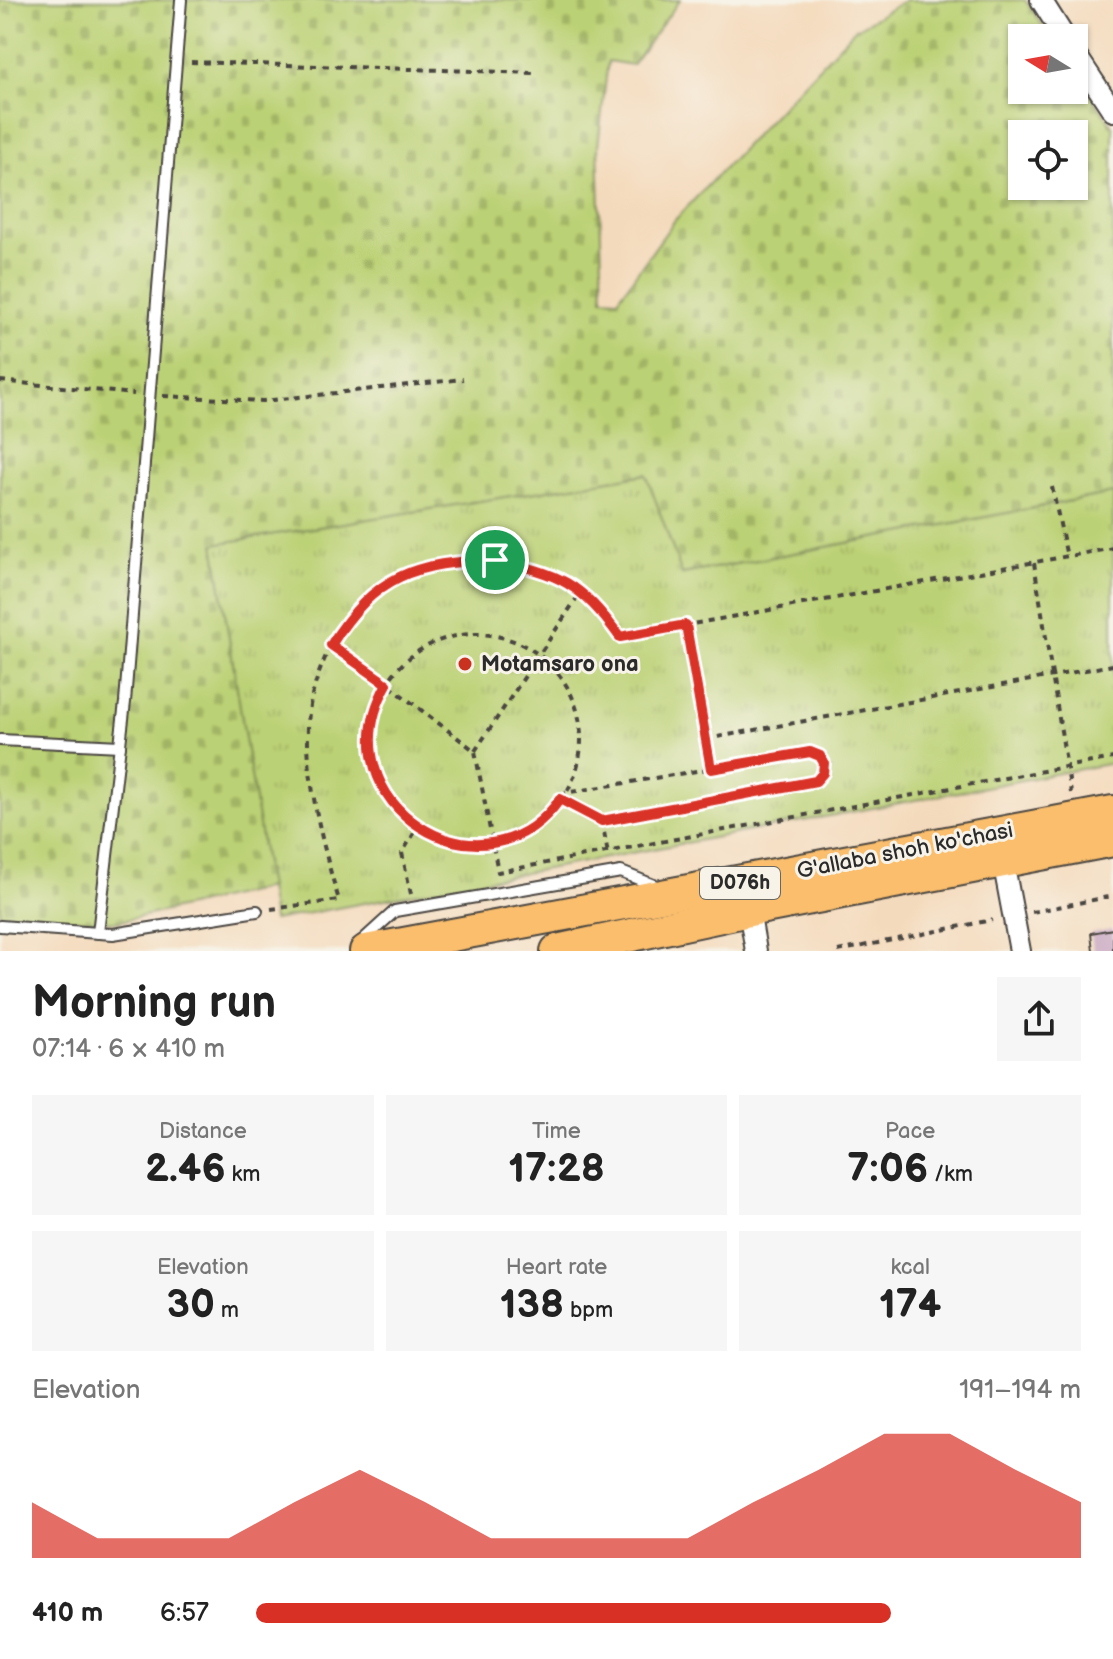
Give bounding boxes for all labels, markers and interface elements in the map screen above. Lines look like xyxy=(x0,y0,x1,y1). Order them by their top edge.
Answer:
north arrow xyxy=(1008,24,1088,104)
map controls xyxy=(1008,24,1088,200)
button: locate xyxy=(1008,120,1088,200)
pin xyxy=(461,526,529,594)
icon: arrive xyxy=(473,538,517,582)
place label: Motamsaro ona xyxy=(481,651,639,678)
marker: Motamsaro ona xyxy=(456,655,474,673)
street label: G'allaba shoh ko'chasi xyxy=(795,817,1015,885)
road number: D076h xyxy=(700,867,780,899)
text: Morning run xyxy=(32,977,276,1030)
button: share xyxy=(997,977,1081,1061)
text: 07:14 · 6 × 410 m xyxy=(32,1034,225,1065)
text: Distance xyxy=(159,1118,247,1145)
text: Time xyxy=(532,1118,581,1145)
text: Pace xyxy=(885,1118,935,1145)
text: 2.46 xyxy=(145,1145,226,1193)
text: 17:28 xyxy=(508,1145,605,1193)
text: 7:06 xyxy=(847,1145,928,1193)
text: km xyxy=(226,1161,261,1188)
text: /km xyxy=(928,1161,973,1188)
text: Elevation xyxy=(157,1254,249,1281)
text: Heart rate xyxy=(506,1254,607,1281)
text: kcal xyxy=(890,1254,930,1281)
text: 30 xyxy=(167,1281,215,1329)
text: 138 xyxy=(500,1281,564,1329)
text: 174 xyxy=(879,1281,941,1329)
text: m xyxy=(215,1297,239,1324)
text: bpm xyxy=(564,1297,613,1324)
text: Elevation xyxy=(32,1375,140,1406)
text: 191–194 m xyxy=(959,1375,1081,1406)
text: 410 m xyxy=(32,1598,103,1629)
text: 6:57 xyxy=(160,1598,209,1629)

